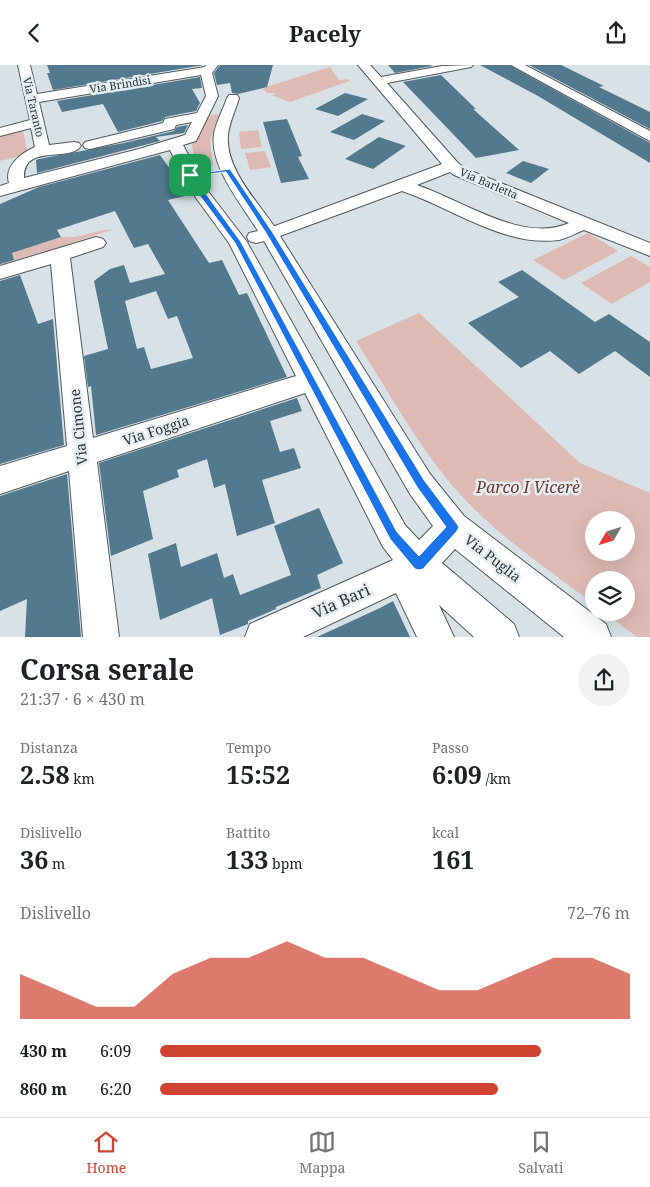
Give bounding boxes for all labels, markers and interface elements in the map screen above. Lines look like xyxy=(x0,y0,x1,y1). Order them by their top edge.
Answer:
text: Pacely xyxy=(289,18,361,48)
icon: back xyxy=(20,19,48,47)
icon: share xyxy=(602,19,630,47)
street label: Via Brindisi xyxy=(88,72,152,96)
street label: Via Taranto xyxy=(20,76,48,138)
pin xyxy=(169,154,211,196)
icon: arrive xyxy=(176,161,204,189)
street label: Via Barletta xyxy=(458,164,520,202)
street label: Via Cimone xyxy=(65,388,91,466)
street label: Via Foggia xyxy=(120,410,192,450)
park label: Parco I Vicerè xyxy=(475,476,580,498)
north arrow xyxy=(585,511,635,561)
map controls xyxy=(585,511,635,621)
street label: Via Puglia xyxy=(461,530,525,586)
button: layers xyxy=(585,571,635,621)
street label: Via Bari xyxy=(309,579,373,623)
text: Corsa serale xyxy=(20,650,194,688)
button: share xyxy=(578,654,630,706)
text: 21:37 · 6 × 430 m xyxy=(20,688,145,710)
text: Distanza xyxy=(20,738,78,757)
text: Tempo xyxy=(226,738,271,757)
text: Passo xyxy=(432,738,469,757)
text: 2.58 xyxy=(20,757,70,791)
text: 15:52 xyxy=(226,757,290,791)
text: 6:09 xyxy=(432,757,482,791)
text: km xyxy=(70,769,95,788)
text: /km xyxy=(482,769,511,788)
text: Dislivello xyxy=(20,823,82,842)
text: Battito xyxy=(226,823,270,842)
text: kcal xyxy=(432,823,459,842)
text: 36 xyxy=(20,842,48,876)
text: 133 xyxy=(226,842,268,876)
text: 161 xyxy=(432,842,474,876)
text: m xyxy=(48,854,65,873)
text: bpm xyxy=(268,854,302,873)
text: Dislivello xyxy=(20,902,91,924)
text: 72–76 m xyxy=(567,902,630,924)
text: 430 m xyxy=(20,1040,67,1062)
text: 6:09 xyxy=(100,1040,131,1062)
text: 860 m xyxy=(20,1078,67,1100)
text: 6:20 xyxy=(100,1078,131,1100)
tab: Home xyxy=(86,1128,126,1177)
tab: Mappa xyxy=(299,1128,345,1177)
tab: Salvati xyxy=(518,1128,564,1177)

